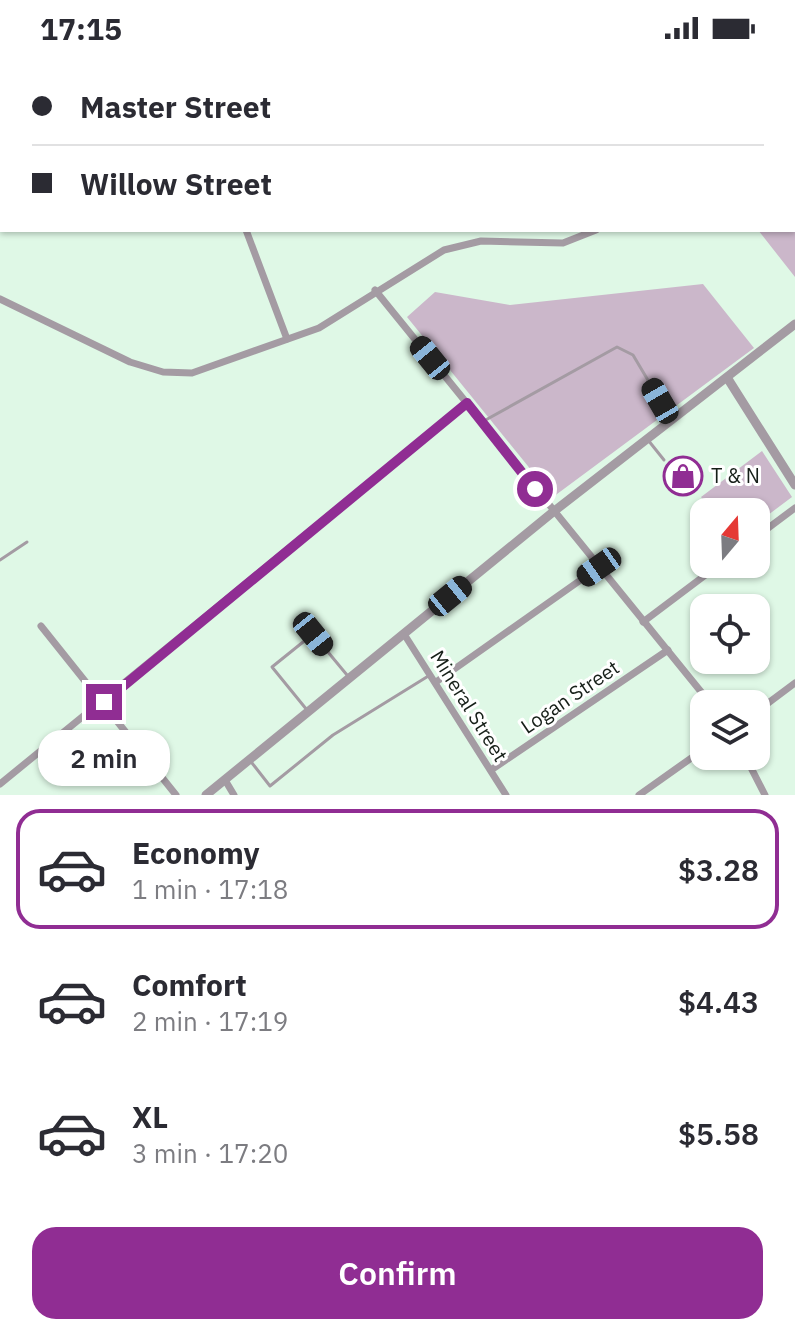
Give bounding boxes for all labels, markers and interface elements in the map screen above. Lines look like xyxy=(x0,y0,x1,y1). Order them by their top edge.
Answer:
text: 17:15 xyxy=(40,9,122,48)
text: Master Street xyxy=(80,87,271,126)
text: Willow Street xyxy=(80,164,272,203)
car xyxy=(406,332,454,384)
car xyxy=(638,374,682,428)
shop icon: T & N xyxy=(662,455,704,497)
place label: T & N xyxy=(711,462,760,489)
route start xyxy=(517,471,553,507)
north arrow xyxy=(690,498,770,578)
map controls xyxy=(690,498,770,770)
car xyxy=(572,543,626,591)
car xyxy=(424,572,476,620)
button: locate xyxy=(690,594,770,674)
car xyxy=(289,608,337,660)
street label: Mineral Street xyxy=(424,645,514,767)
street label: Logan Street xyxy=(515,654,624,739)
route end xyxy=(86,684,122,720)
button: layers xyxy=(690,690,770,770)
callout: 2 min xyxy=(38,730,170,786)
text: 2 min xyxy=(70,741,138,775)
icon: car xyxy=(36,833,108,905)
text: Economy xyxy=(132,833,260,872)
text: $3.28 xyxy=(678,850,759,889)
text: 1 min · 17:18 xyxy=(132,872,288,906)
icon: car xyxy=(36,965,108,1037)
text: Comfort xyxy=(132,965,247,1004)
text: $4.43 xyxy=(678,982,759,1021)
text: 2 min · 17:19 xyxy=(132,1004,288,1038)
icon: car xyxy=(36,1097,108,1169)
text: XL xyxy=(132,1097,168,1136)
text: $5.58 xyxy=(678,1114,759,1153)
text: 3 min · 17:20 xyxy=(132,1136,288,1170)
button: Confirm xyxy=(32,1227,763,1319)

